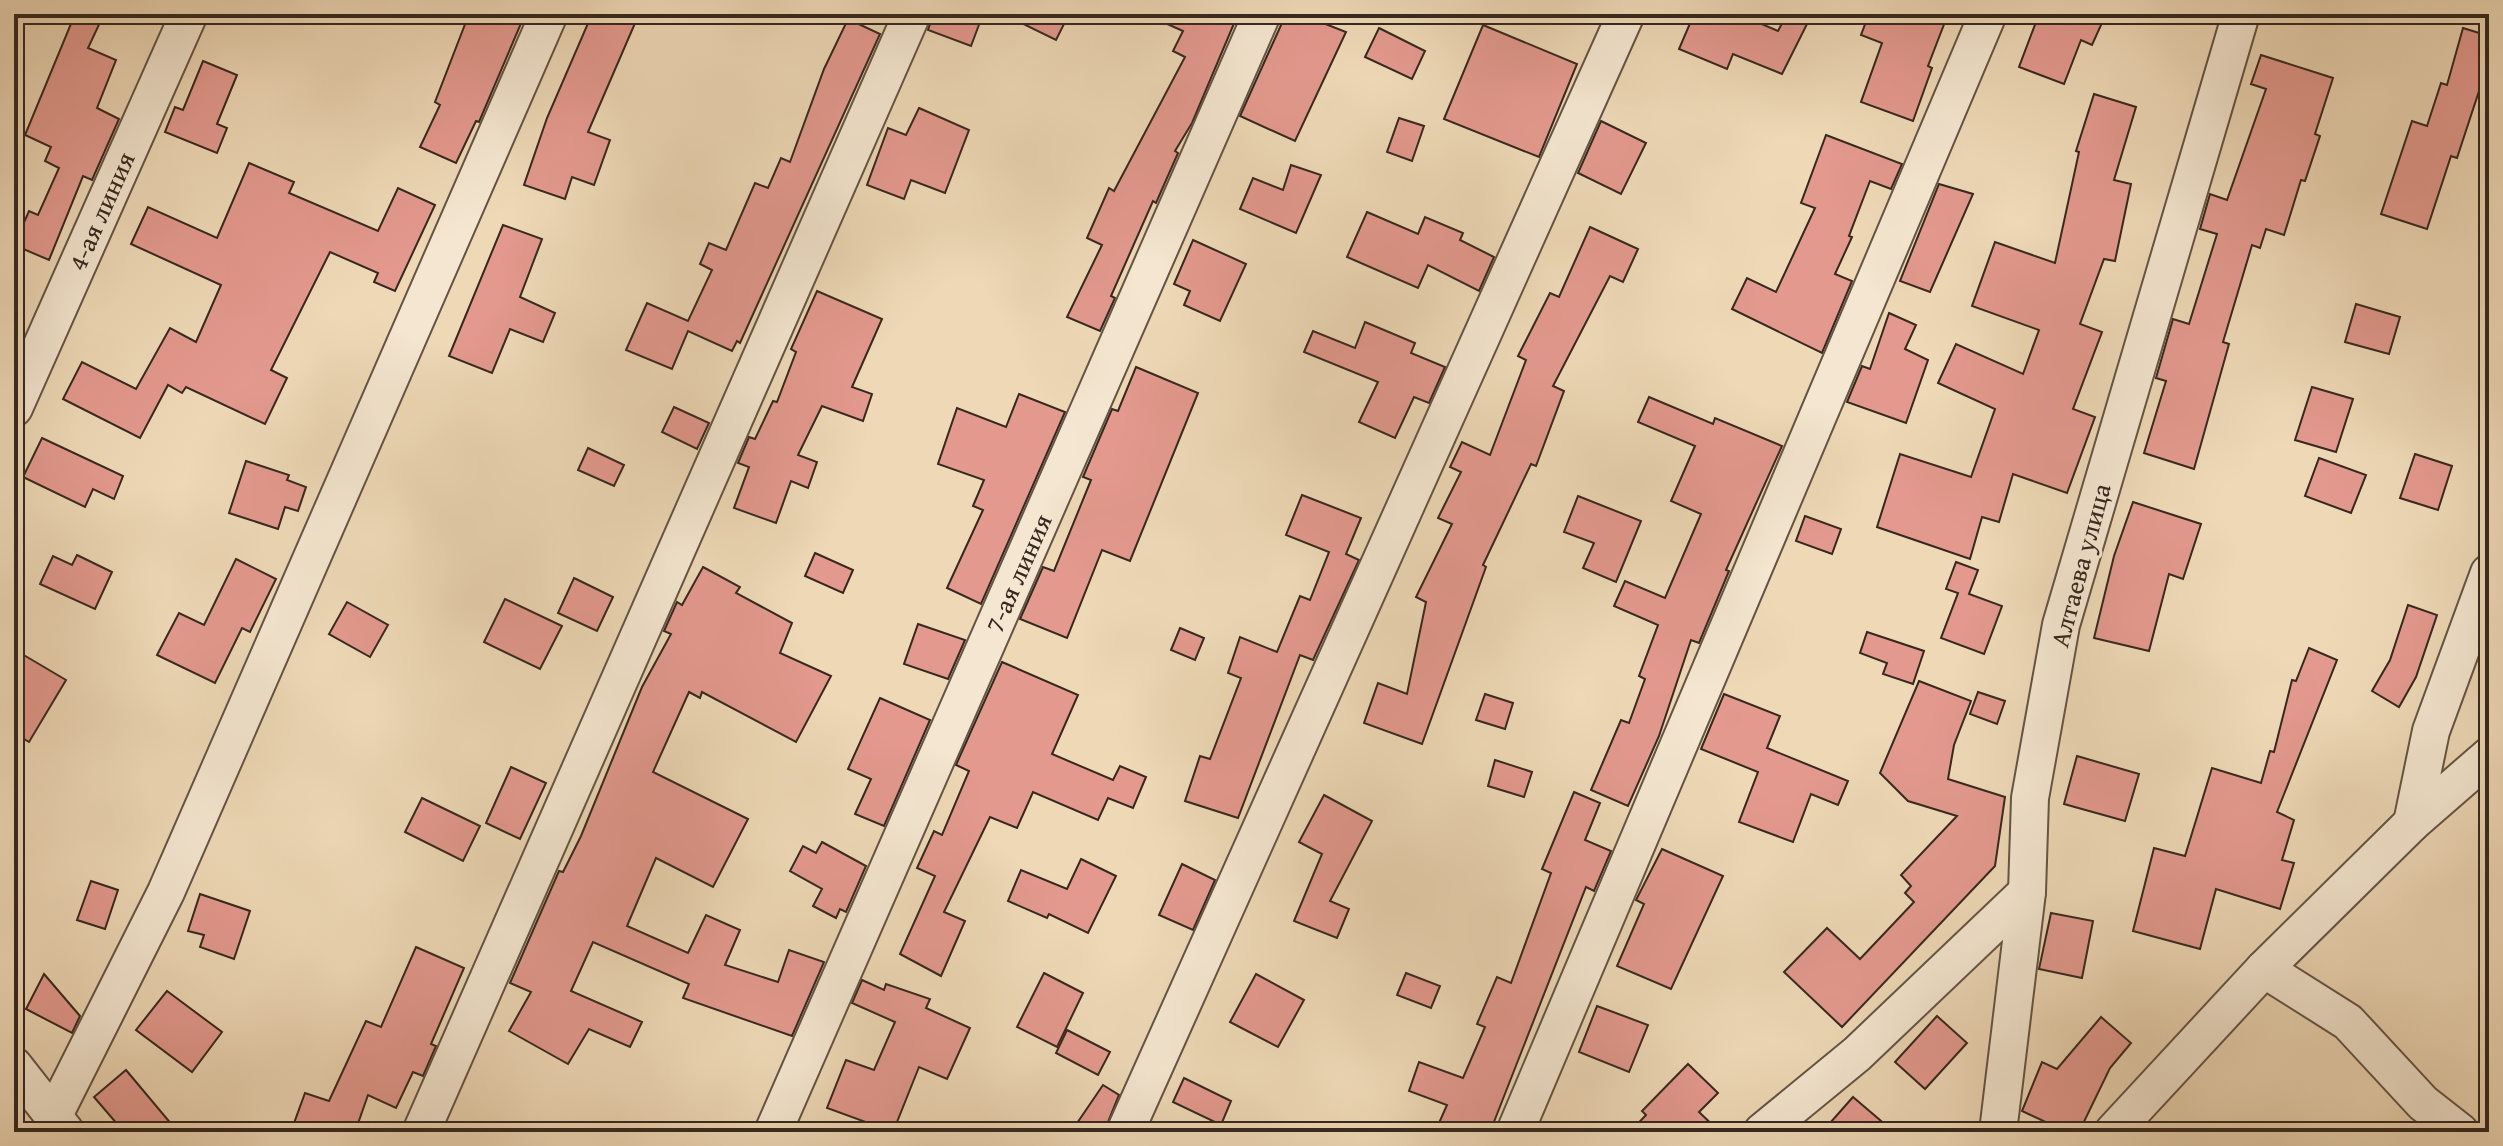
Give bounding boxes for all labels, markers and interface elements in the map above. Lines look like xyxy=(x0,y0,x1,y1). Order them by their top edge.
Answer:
street label: 4-ая линия xyxy=(58,145,144,277)
street label: Алтаева улица xyxy=(2039,478,2121,651)
street label: 7-ая линия xyxy=(975,507,1061,639)

